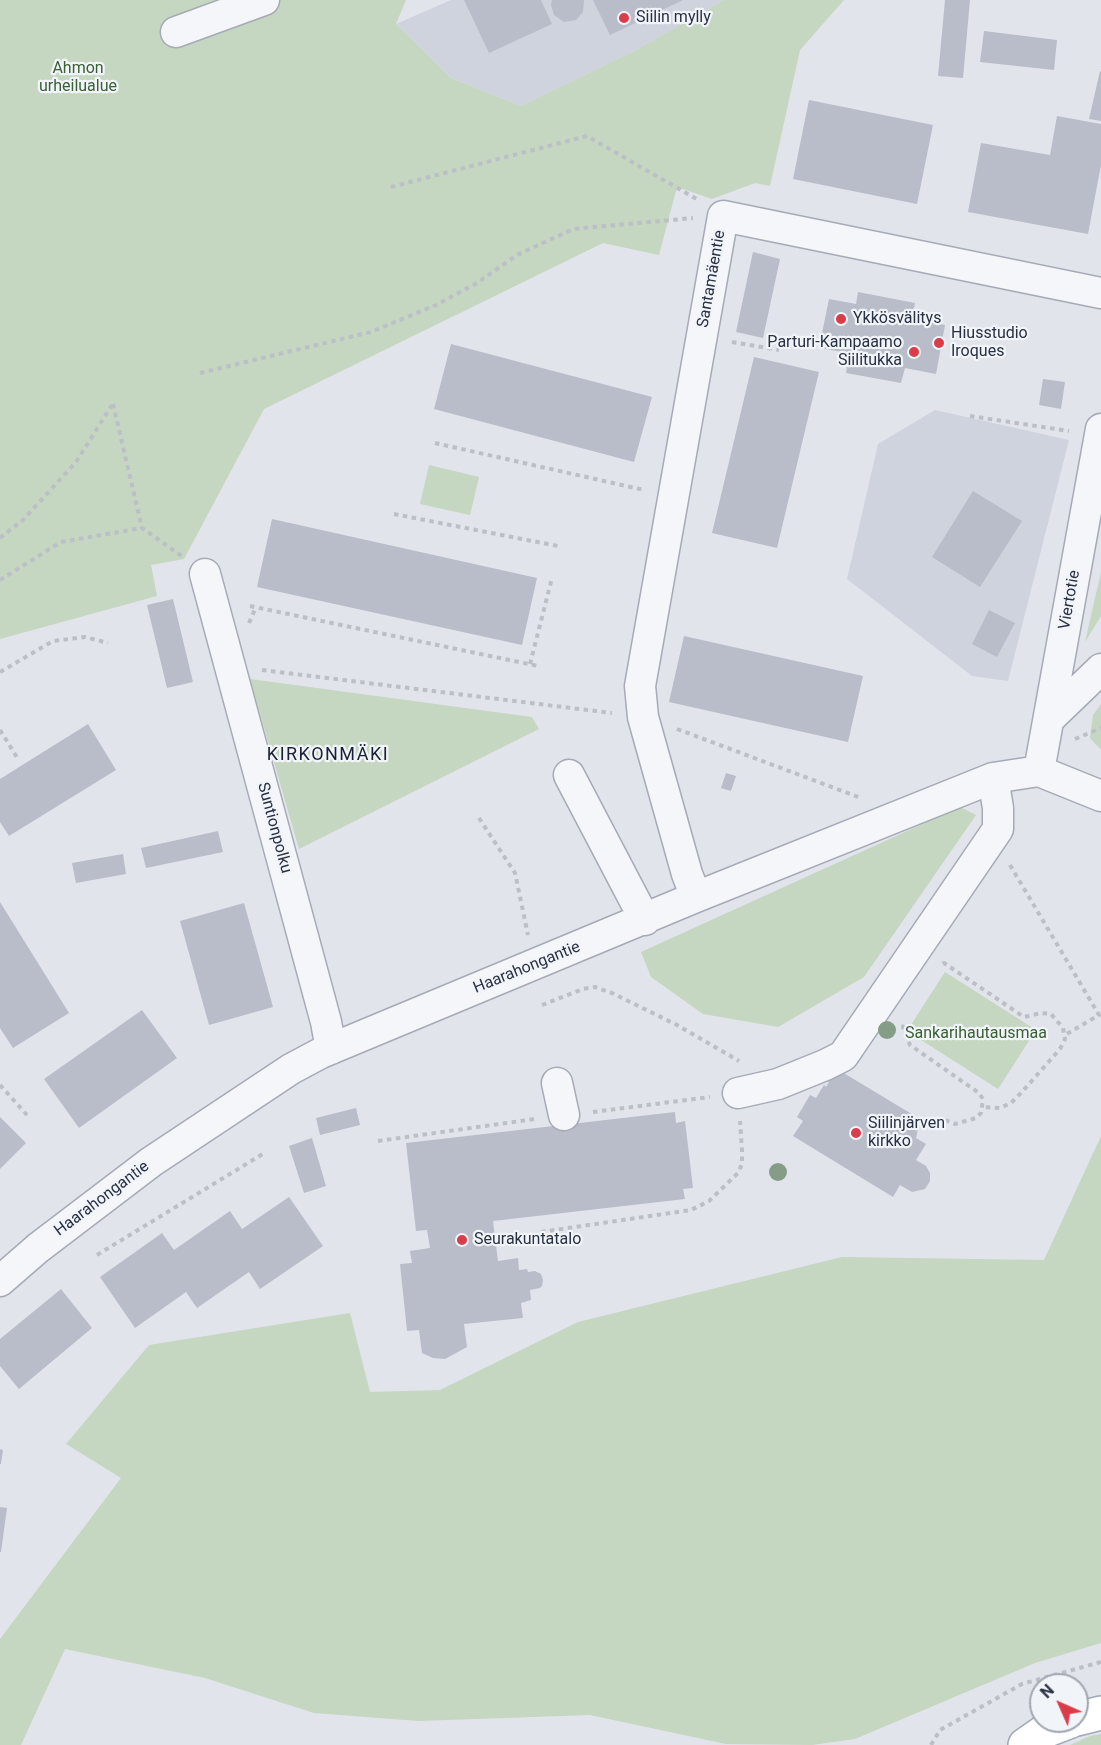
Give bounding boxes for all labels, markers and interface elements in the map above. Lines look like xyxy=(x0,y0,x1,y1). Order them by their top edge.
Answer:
place label: Siilin mylly xyxy=(636,8,711,28)
marker: Siilin mylly xyxy=(617,11,631,25)
park label: Ahmon urheilualue xyxy=(39,59,117,97)
street label: Santamäentie xyxy=(694,229,730,329)
place label: Ykkösvälitys xyxy=(853,309,941,329)
marker: Ykkösvälitys xyxy=(834,312,848,326)
place label: Hiusstudio Iroques xyxy=(951,324,1028,362)
place label: Parturi-Kampaamo Siilitukka xyxy=(767,333,902,371)
marker: Hiusstudio Iroques xyxy=(932,336,946,350)
marker: Parturi-Kampaamo Siilitukka xyxy=(907,345,921,359)
street label: Viertotie xyxy=(1055,569,1085,631)
district label: KIRKONMÄKI xyxy=(267,744,389,766)
street label: Suntionpolku xyxy=(253,781,295,875)
street label: Haarahongantie xyxy=(471,938,583,998)
park label: Sankarihautausmaa xyxy=(905,1024,1047,1044)
place label: Siilinjärven kirkko xyxy=(868,1114,945,1152)
marker: Siilinjärven kirkko xyxy=(849,1126,863,1140)
street label: Haarahongantie xyxy=(51,1157,153,1241)
place label: Seurakuntatalo xyxy=(474,1230,581,1250)
marker: Seurakuntatalo xyxy=(455,1233,469,1247)
north arrow xyxy=(1029,1673,1089,1733)
text: N xyxy=(1037,1681,1058,1702)

